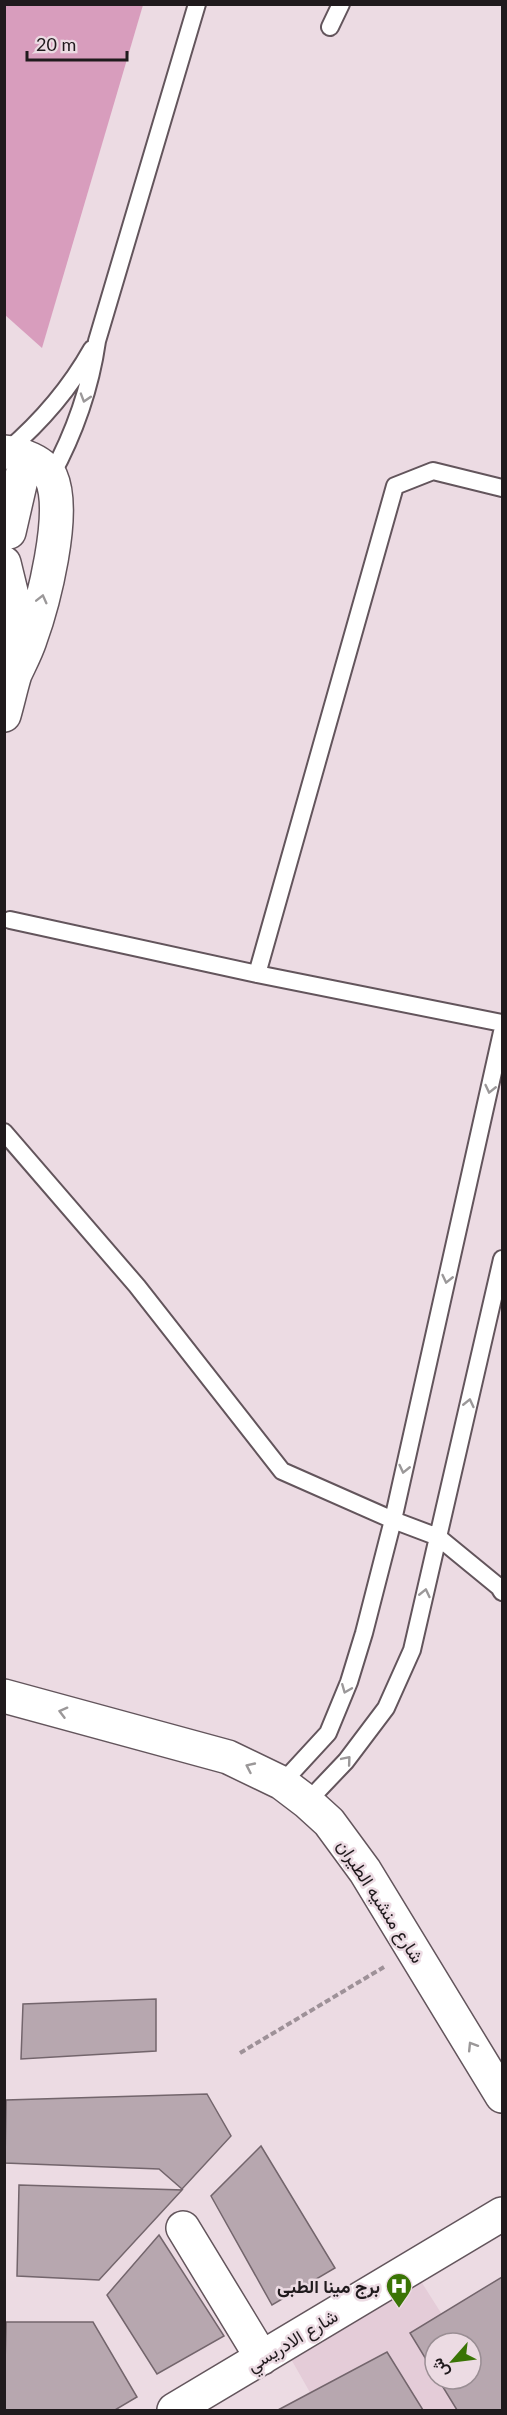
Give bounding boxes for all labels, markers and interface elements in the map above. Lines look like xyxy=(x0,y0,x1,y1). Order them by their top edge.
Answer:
scale bar xyxy=(27,24,128,62)
text: 20 m xyxy=(36,33,76,55)
one-way arrow xyxy=(80,392,92,403)
one-way arrow xyxy=(34,595,47,605)
one-way arrow xyxy=(484,1084,497,1094)
one-way arrow xyxy=(441,1274,454,1284)
one-way arrow xyxy=(461,1398,474,1408)
one-way arrow xyxy=(399,1464,412,1474)
one-way arrow xyxy=(417,1588,430,1598)
one-way arrow xyxy=(341,1682,353,1693)
one-way arrow xyxy=(58,1707,68,1720)
one-way arrow xyxy=(340,1756,351,1767)
one-way arrow xyxy=(246,1762,257,1774)
street label: شارع منشيه الطيران xyxy=(331,1835,429,1968)
one-way arrow xyxy=(467,2042,479,2052)
hospital icon: برج مينا الطبى xyxy=(384,2271,414,2309)
place label: برج مينا الطبى xyxy=(277,2275,380,2299)
street label: شارع الادريسي xyxy=(242,2304,344,2380)
north arrow xyxy=(423,2331,483,2391)
text: ش xyxy=(426,2355,453,2381)

